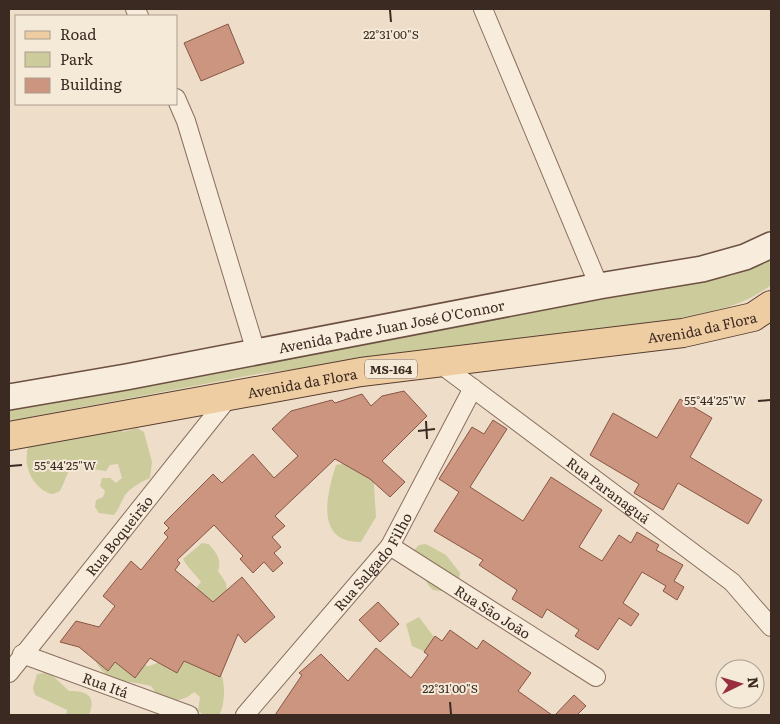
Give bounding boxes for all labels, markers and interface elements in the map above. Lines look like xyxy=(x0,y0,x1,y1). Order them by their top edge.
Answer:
legend xyxy=(15,15,178,105)
text: Road xyxy=(60,22,96,45)
text: 22°31'00"S xyxy=(363,25,419,43)
text: Park xyxy=(60,47,94,70)
text: Building xyxy=(60,72,122,95)
street label: Avenida Padre Juan José O'Connor xyxy=(277,294,506,357)
street label: Avenida da Flora xyxy=(646,306,759,347)
road number: MS-164 xyxy=(365,359,417,378)
street label: Avenida da Flora xyxy=(246,363,359,402)
text: 55°44'25"W xyxy=(684,391,746,409)
street label: Rua Paranaguá xyxy=(563,452,655,528)
text: 55°44'25"W xyxy=(34,456,96,474)
street label: Rua Boqueirão xyxy=(80,491,157,580)
street label: Rua Salgado Filho xyxy=(329,509,416,615)
street label: Rua São João xyxy=(451,580,535,643)
north arrow xyxy=(715,659,765,709)
street label: Rua Itá xyxy=(80,667,132,702)
text: N xyxy=(743,676,764,690)
text: 22°31'00"S xyxy=(422,679,478,697)

